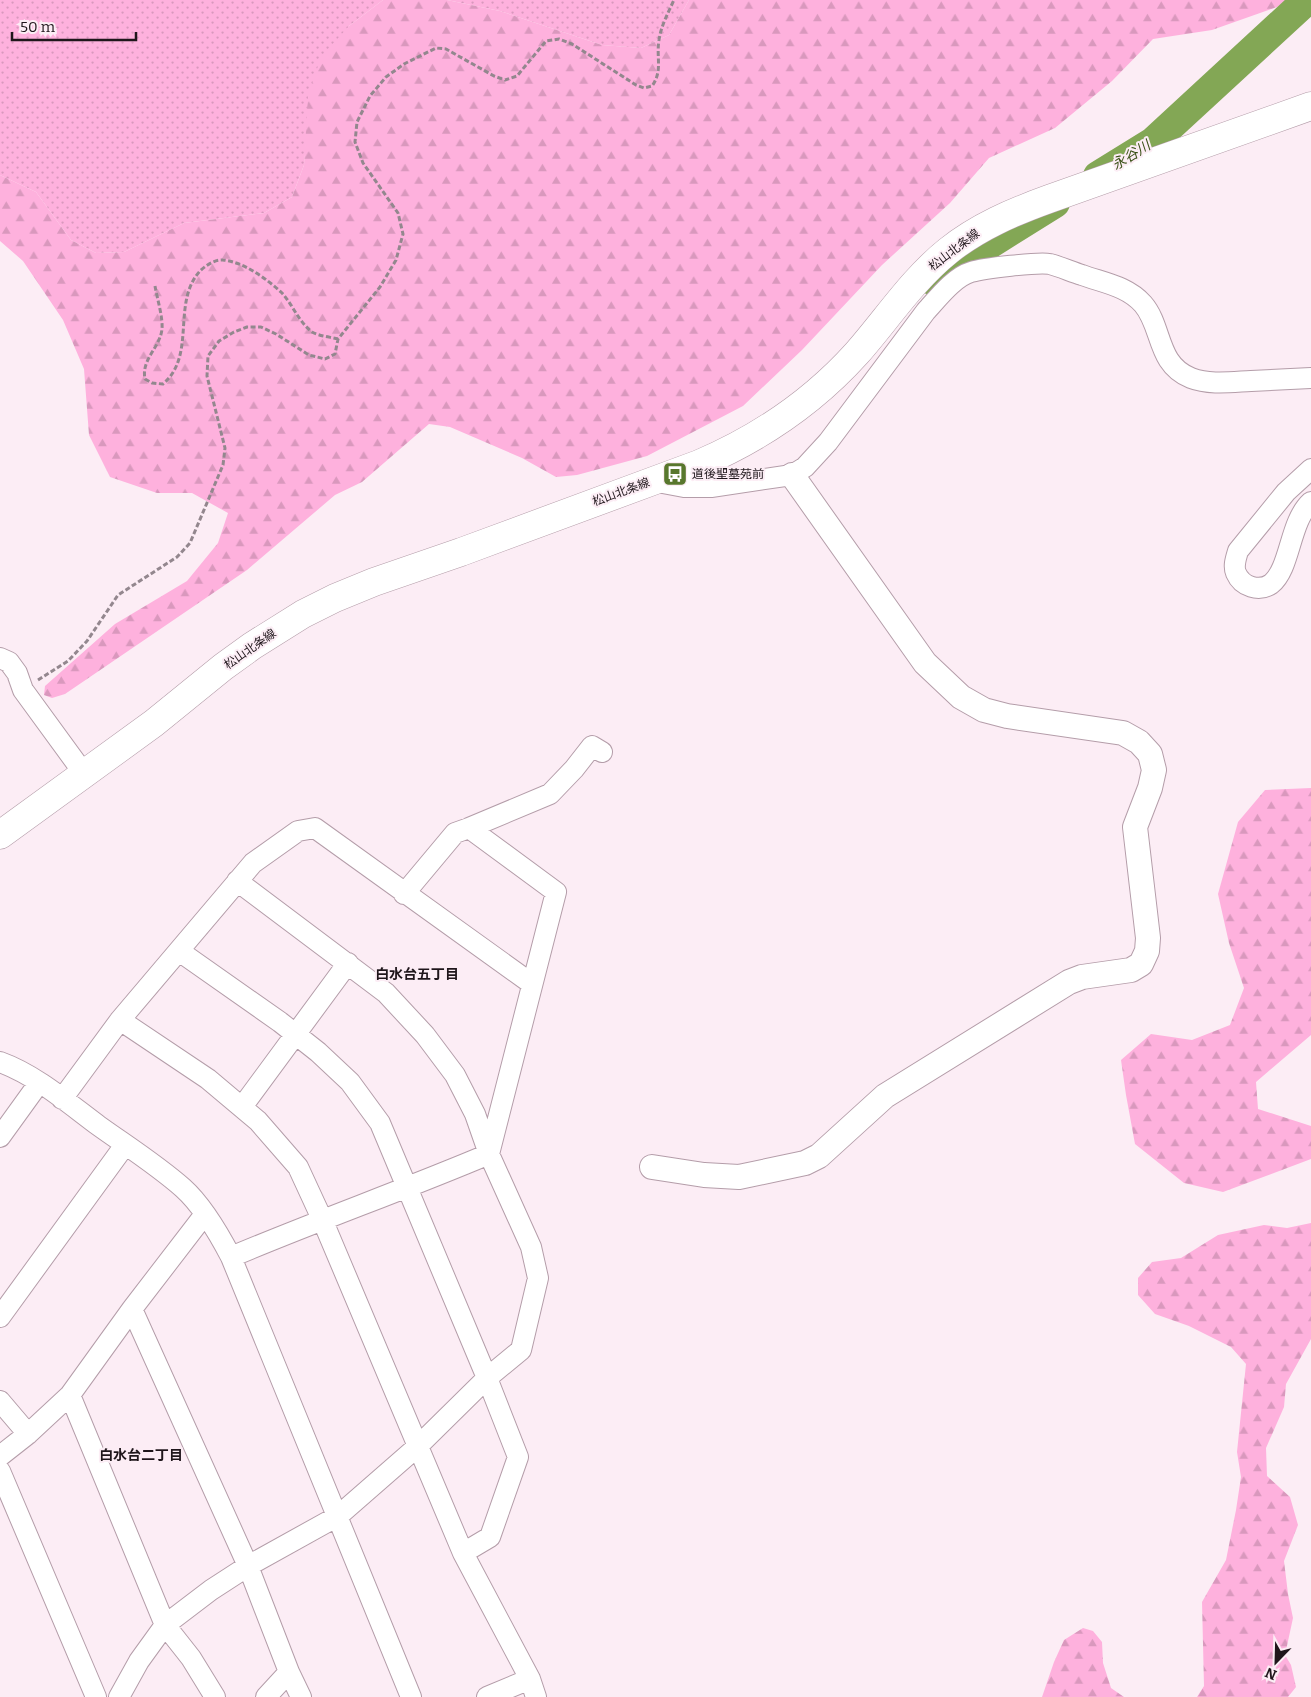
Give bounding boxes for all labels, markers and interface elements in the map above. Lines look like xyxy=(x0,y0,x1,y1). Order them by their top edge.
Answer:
scale bar xyxy=(12,10,136,42)
text: 50 m xyxy=(20,18,56,36)
water label: 永谷川 xyxy=(1109,136,1155,174)
street label: 松山北条線 xyxy=(926,226,982,274)
bus stop icon: 道後聖墓苑前 xyxy=(662,461,688,487)
place label: 道後聖墓苑前 xyxy=(692,467,764,481)
street label: 松山北条線 xyxy=(590,475,652,509)
street label: 松山北条線 xyxy=(221,626,279,672)
district label: 白水台五丁目 xyxy=(375,966,459,983)
district label: 白水台二丁目 xyxy=(99,1447,183,1464)
north arrow xyxy=(1251,1637,1301,1687)
text: N xyxy=(1263,1663,1279,1683)

